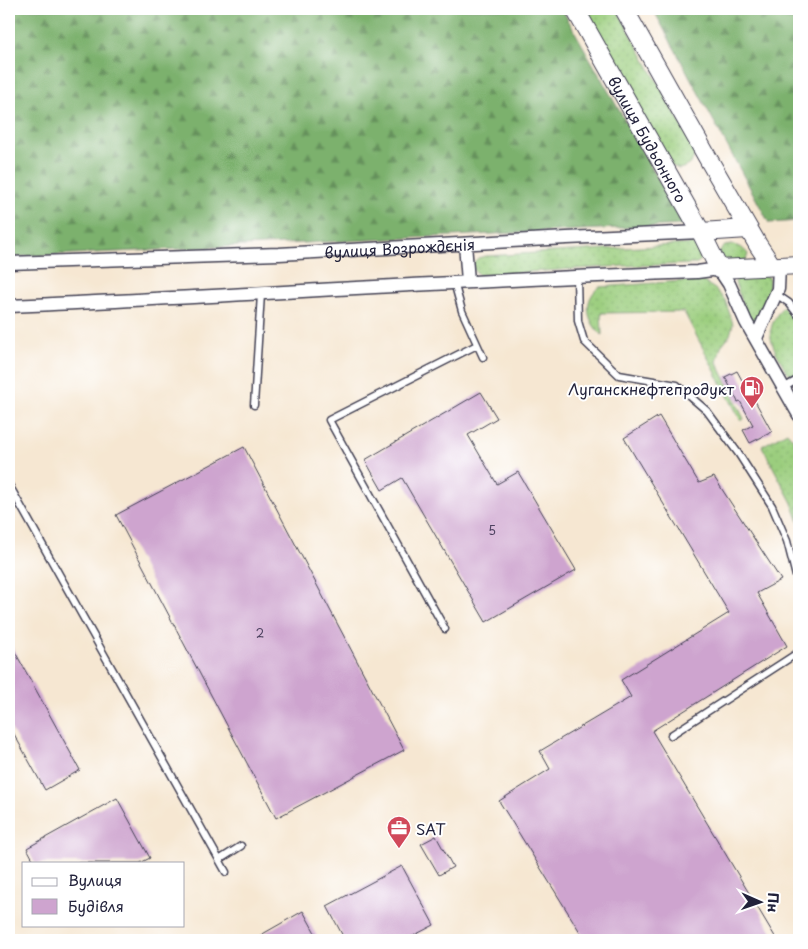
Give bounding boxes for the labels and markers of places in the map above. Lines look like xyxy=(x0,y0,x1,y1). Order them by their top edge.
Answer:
fuel station icon: Луганскнефтепродукт xyxy=(739,375,765,409)
place label: Луганскнефтепродукт xyxy=(568,377,735,400)
office icon: SAT xyxy=(386,815,412,849)
place label: SAT xyxy=(416,817,446,840)

